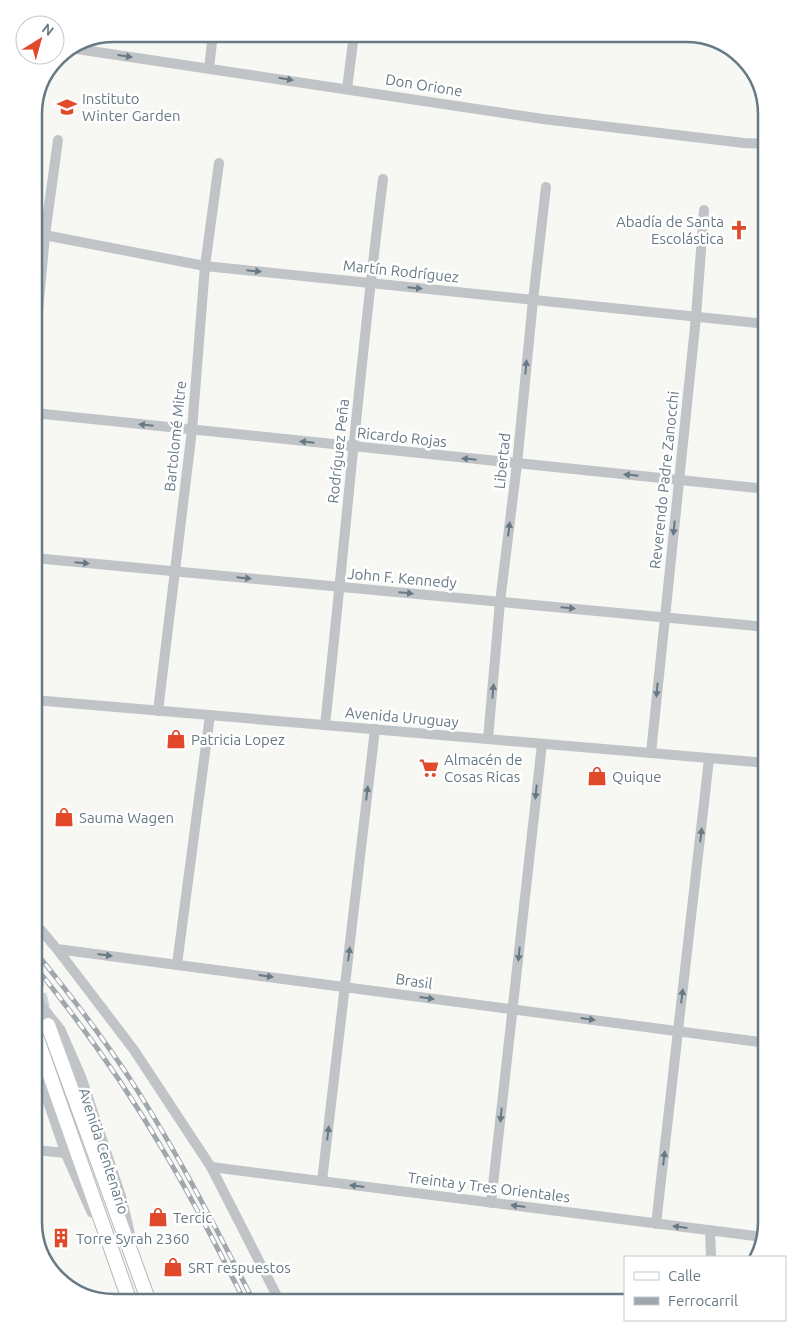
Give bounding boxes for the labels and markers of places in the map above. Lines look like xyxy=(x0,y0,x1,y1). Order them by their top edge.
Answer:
place label: Instituto Winter Garden xyxy=(82,90,181,124)
school or university icon: Instituto Winter Garden xyxy=(56,96,78,118)
place label: Abadía de Santa Escolástica xyxy=(616,213,724,247)
church icon: Abadía de Santa Escolástica xyxy=(728,219,750,241)
shop icon: Patricia Lopez xyxy=(165,728,187,750)
place label: Patricia Lopez xyxy=(191,731,285,748)
place label: Almacén de Cosas Ricas xyxy=(444,751,523,785)
supermarket icon: Almacén de Cosas Ricas xyxy=(418,757,440,779)
shop icon: Quique xyxy=(586,765,608,787)
place label: Quique xyxy=(612,768,661,785)
shop icon: Sauma Wagen xyxy=(53,806,75,828)
place label: Sauma Wagen xyxy=(79,809,174,826)
shop icon: Tercic xyxy=(147,1206,169,1228)
place label: Tercic xyxy=(173,1209,212,1226)
building icon: Torre Syrah 2360 xyxy=(50,1227,72,1249)
place label: Torre Syrah 2360 xyxy=(76,1230,190,1247)
shop icon: SRT respuestos xyxy=(162,1256,184,1278)
place label: SRT respuestos xyxy=(188,1259,291,1276)

